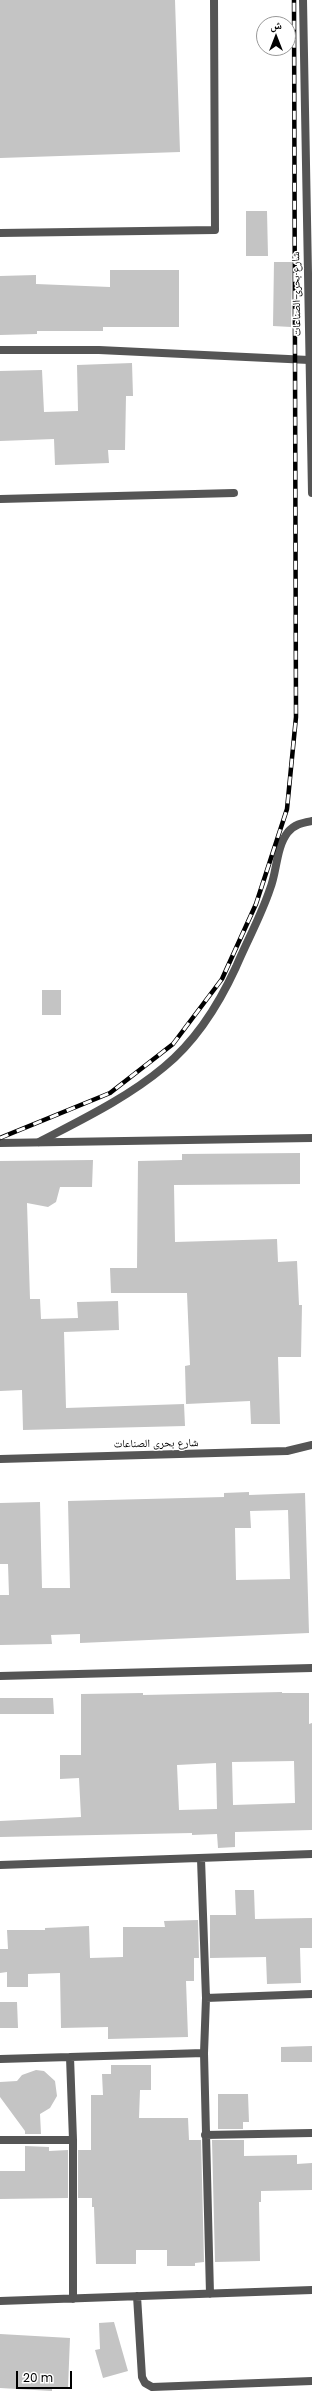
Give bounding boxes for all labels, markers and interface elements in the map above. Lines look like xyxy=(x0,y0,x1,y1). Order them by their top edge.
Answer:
north arrow xyxy=(256,16,296,56)
text: ش xyxy=(270,17,282,33)
street label: شارع بحرى الصناعات xyxy=(290,252,304,336)
street label: شارع بحرى الصناعات xyxy=(114,1437,198,1451)
scale bar xyxy=(18,2363,74,2389)
text: 20 m xyxy=(23,2369,53,2386)

